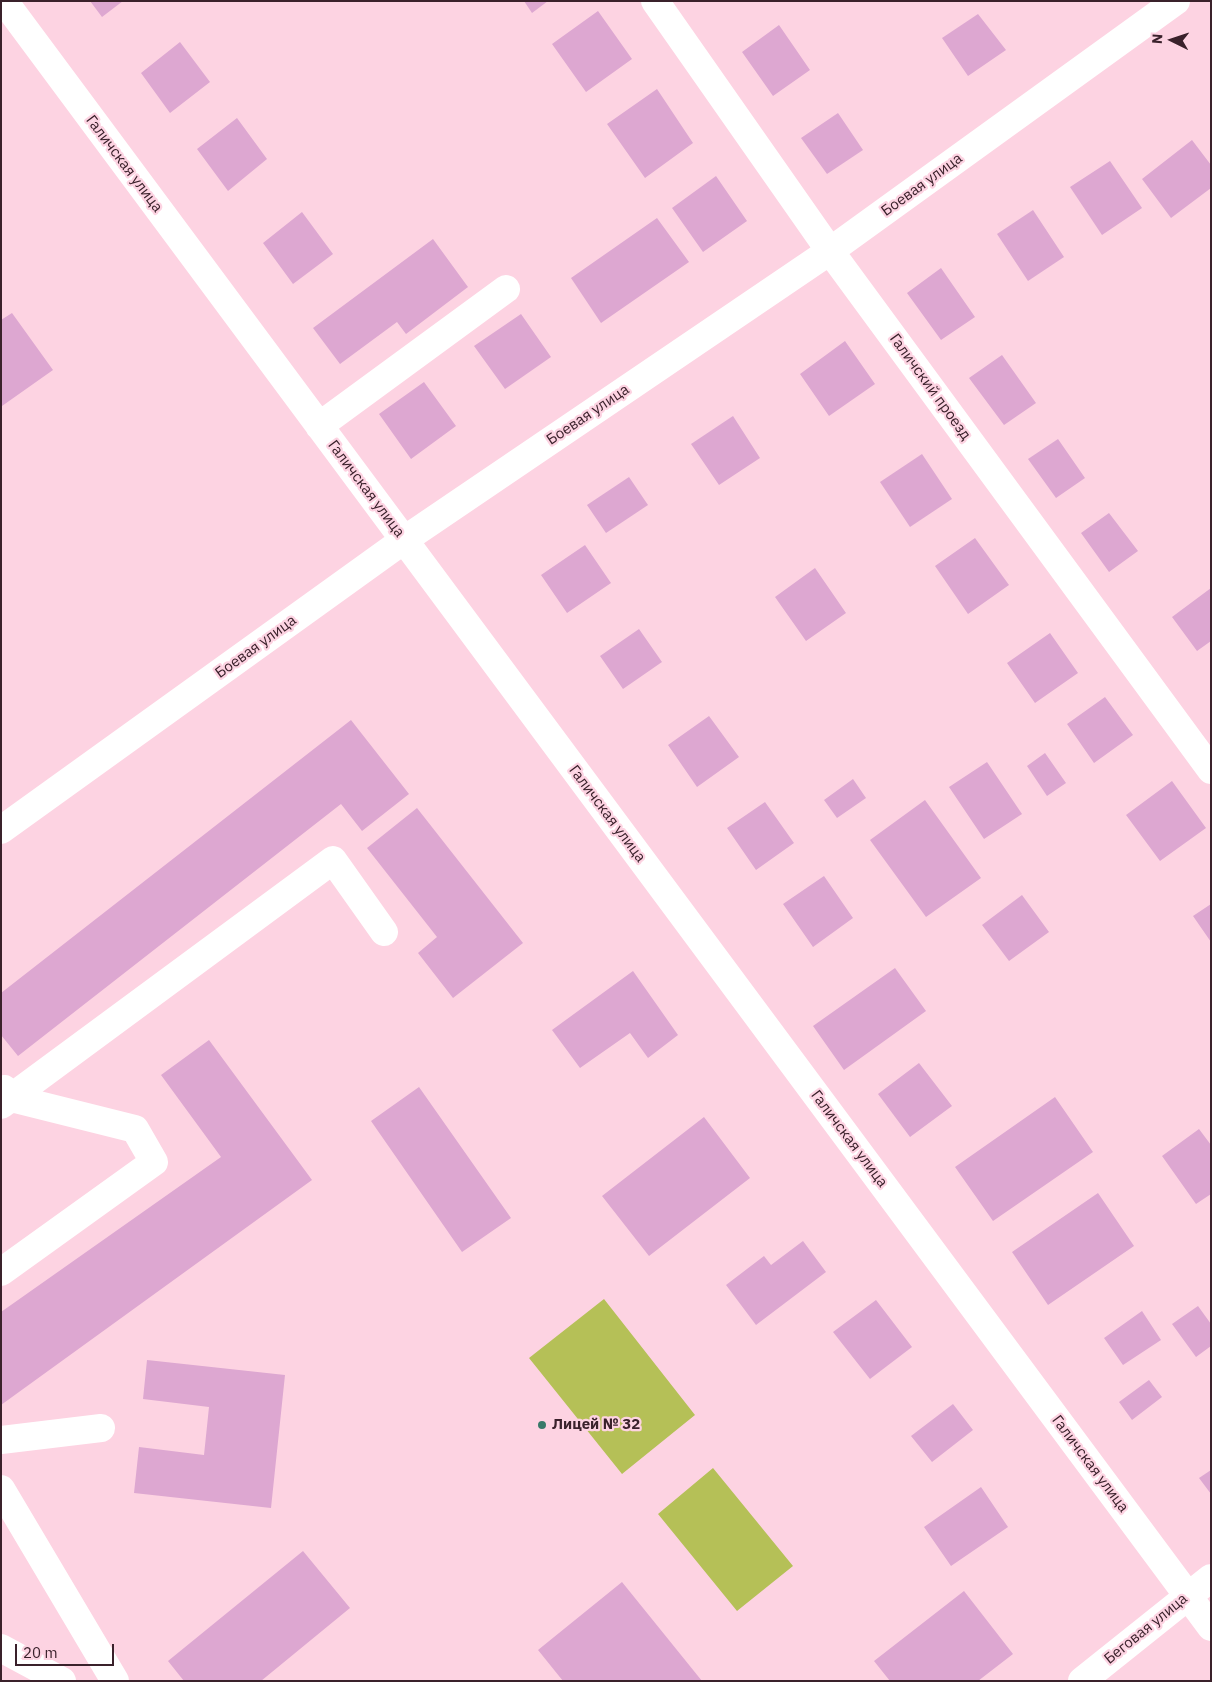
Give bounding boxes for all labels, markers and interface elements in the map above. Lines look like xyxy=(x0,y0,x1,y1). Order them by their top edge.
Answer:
north arrow xyxy=(1147,15,1197,65)
text: N xyxy=(1148,33,1166,45)
street label: Галичская улица xyxy=(82,112,166,216)
street label: Боевая улица xyxy=(878,150,966,220)
street label: Галичский проезд xyxy=(885,330,975,444)
street label: Боевая улица xyxy=(543,381,633,449)
street label: Галичская улица xyxy=(324,437,408,541)
street label: Боевая улица xyxy=(212,612,300,682)
street label: Галичская улица xyxy=(565,762,649,866)
street label: Галичская улица xyxy=(807,1087,891,1191)
street label: Галичская улица xyxy=(1048,1412,1132,1516)
place label: Лицей № 32 xyxy=(552,1416,640,1434)
marker: Лицей № 32 xyxy=(536,1419,548,1431)
street label: Беговая улица xyxy=(1101,1590,1191,1668)
scale bar xyxy=(18,1634,116,1666)
text: 20 m xyxy=(23,1643,58,1662)

